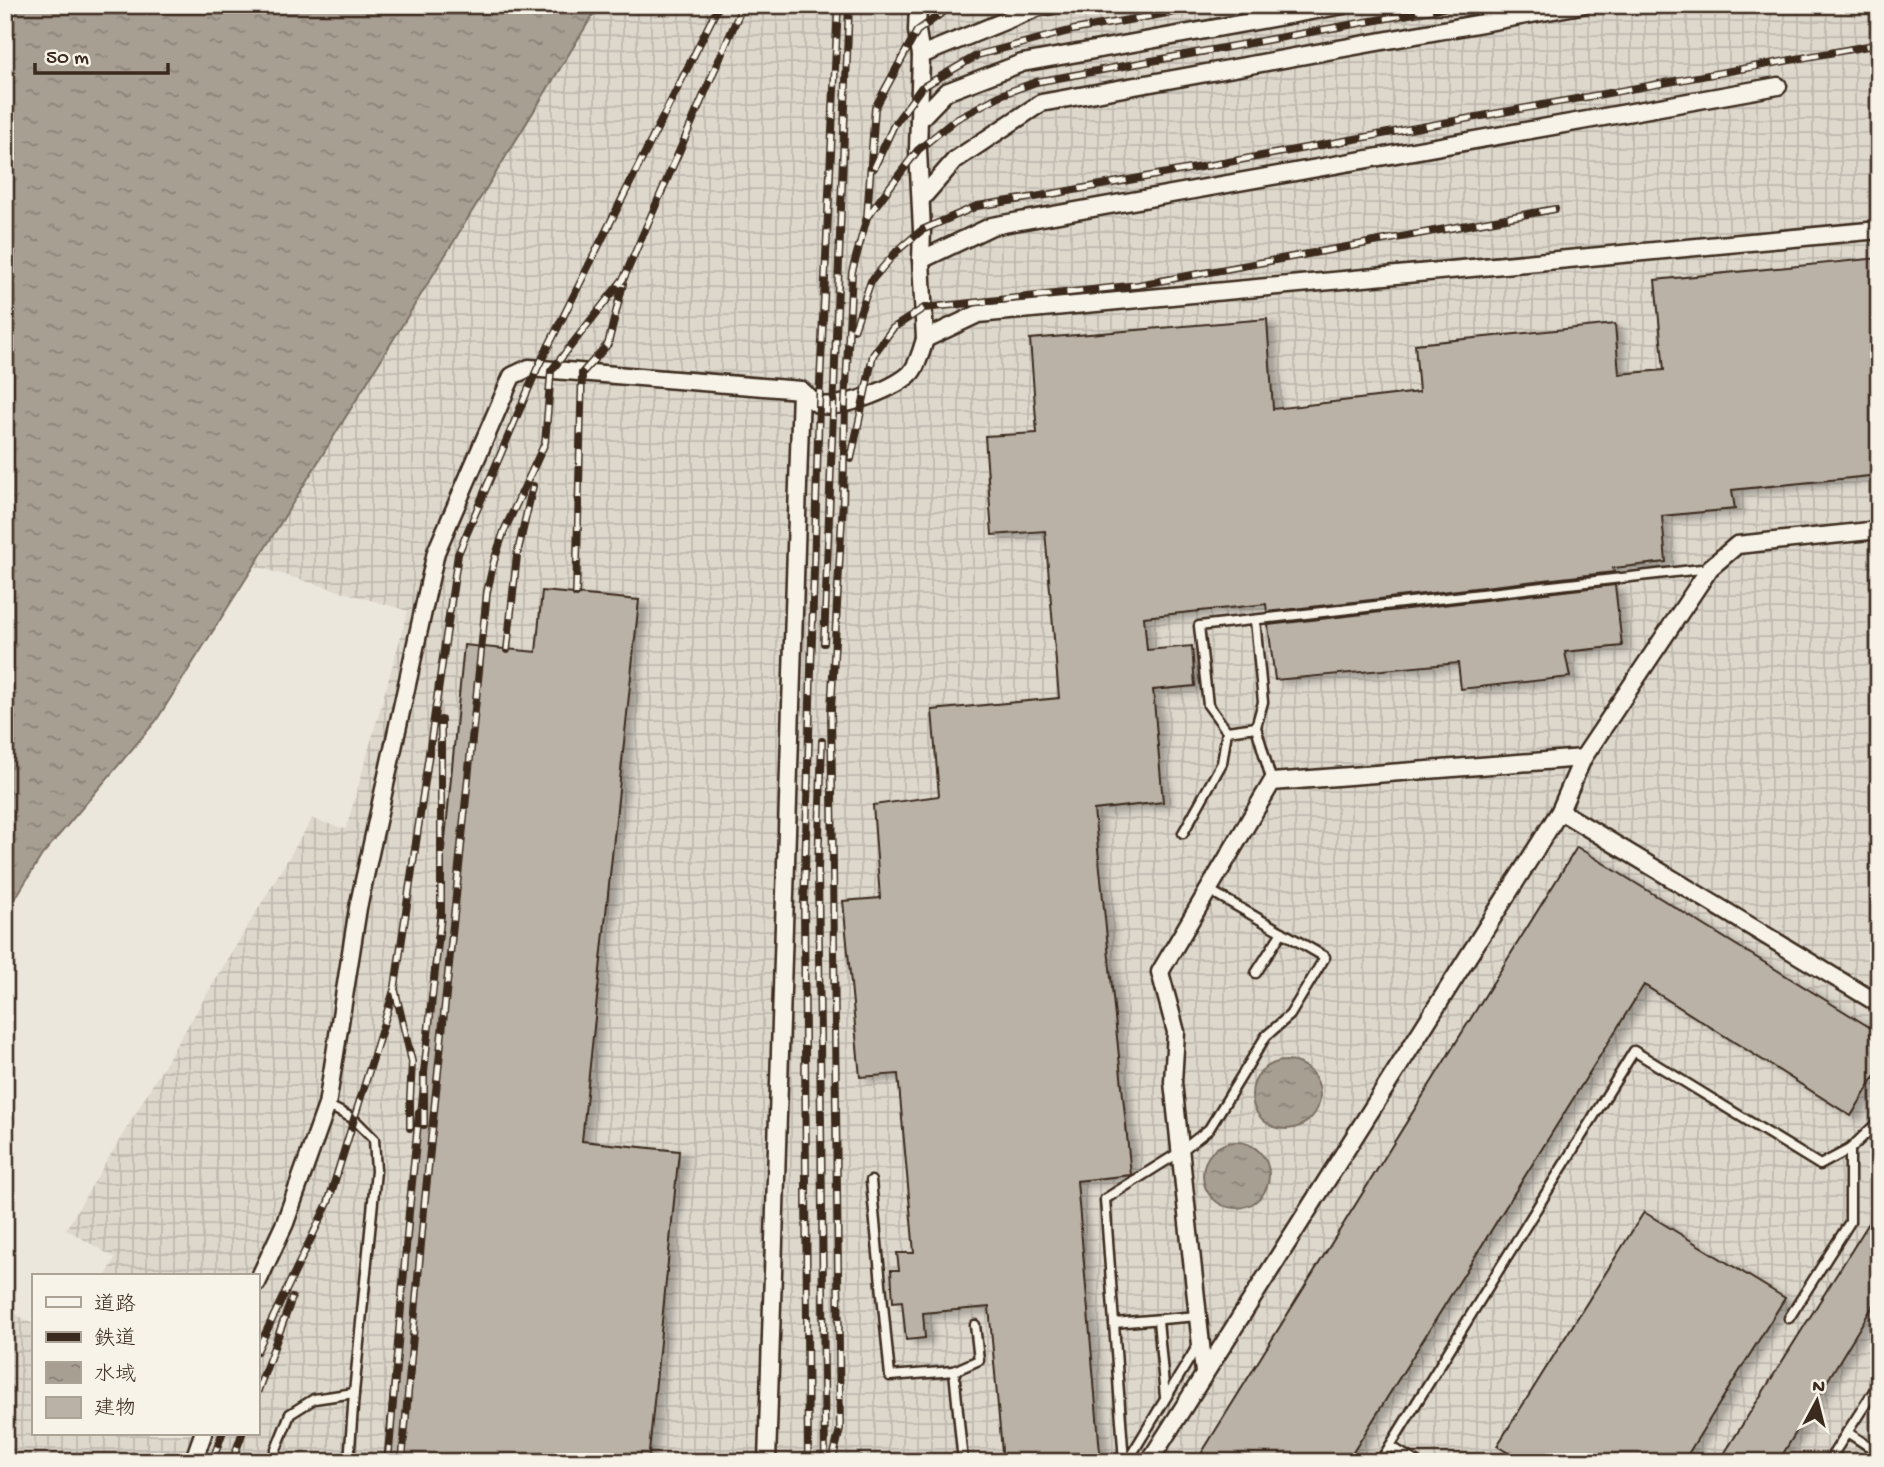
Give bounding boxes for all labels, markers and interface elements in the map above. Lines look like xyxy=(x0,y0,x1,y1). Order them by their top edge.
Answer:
scale bar xyxy=(35,32,168,76)
text: 50 m xyxy=(46,47,89,72)
legend xyxy=(32,1274,259,1436)
text: 道路 xyxy=(94,1293,136,1319)
text: 鉄道 xyxy=(94,1327,136,1353)
text: 水域 xyxy=(94,1363,136,1389)
north arrow xyxy=(1783,1366,1853,1436)
text: N xyxy=(1811,1375,1826,1400)
text: 建物 xyxy=(94,1397,136,1423)

